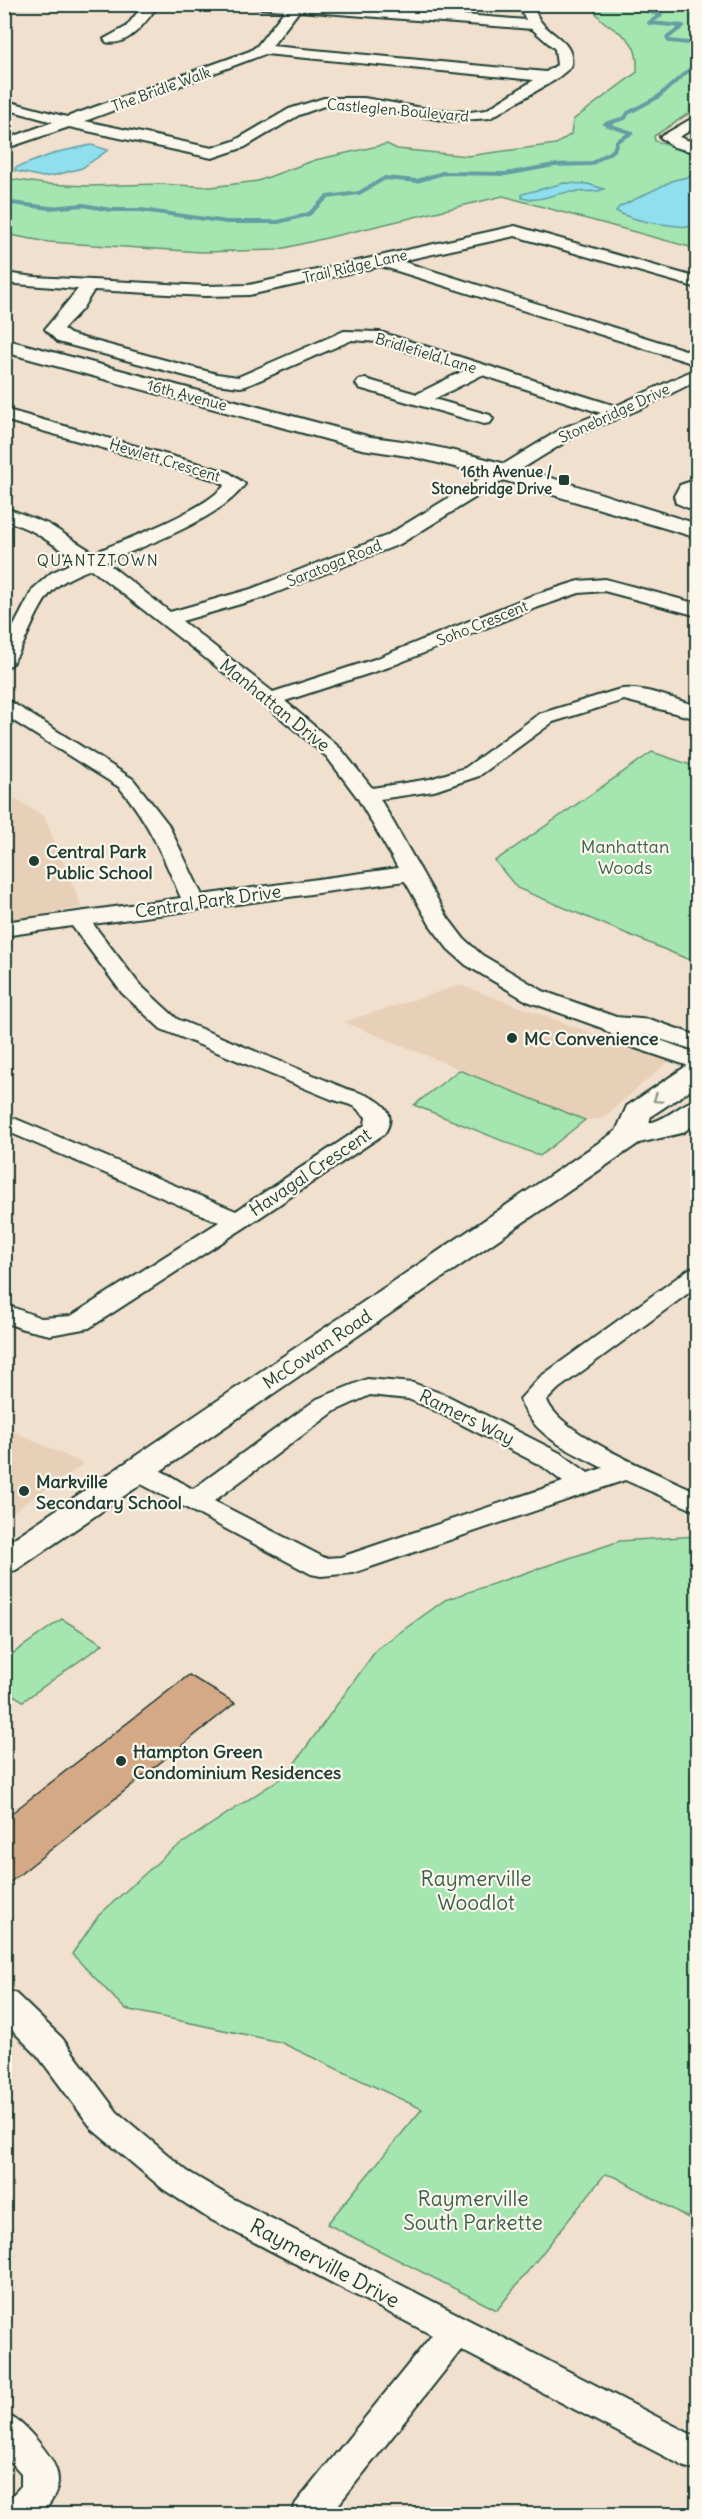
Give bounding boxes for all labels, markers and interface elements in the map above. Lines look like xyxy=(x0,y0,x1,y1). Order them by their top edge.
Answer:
street label: The Bridle Walk xyxy=(109,62,213,116)
street label: Castleglen Boulevard xyxy=(326,94,470,126)
street label: Trail Ridge Lane xyxy=(301,245,409,287)
street label: Bridlefield Lane xyxy=(373,329,479,377)
street label: 16th Avenue xyxy=(145,375,229,415)
street label: Stonebridge Drive xyxy=(555,379,673,447)
street label: Hewlett Crescent xyxy=(107,434,223,486)
place label: 16th Avenue / Stonebridge Drive xyxy=(432,462,552,499)
marker: 16th Avenue / Stonebridge Drive xyxy=(557,473,571,487)
street label: Saratoga Road xyxy=(284,535,384,591)
district label: QUANTZTOWN xyxy=(37,550,159,570)
street label: Soho Crescent xyxy=(434,596,530,650)
street label: Manhattan Drive xyxy=(215,653,335,757)
park label: Manhattan Woods xyxy=(581,835,669,879)
place label: Central Park Public School xyxy=(46,840,153,884)
marker: Central Park Public School xyxy=(27,854,41,868)
street label: Central Park Drive xyxy=(134,879,282,923)
place label: MC Convenience xyxy=(524,1027,659,1050)
marker: MC Convenience xyxy=(505,1031,519,1045)
one-way arrow xyxy=(653,1092,664,1103)
street label: Havagal Crescent xyxy=(245,1123,375,1221)
street label: McCowan Road xyxy=(258,1304,376,1394)
street label: Ramers Way xyxy=(416,1384,518,1450)
place label: Markville Secondary School xyxy=(36,1470,182,1514)
marker: Markville Secondary School xyxy=(17,1484,31,1498)
place label: Hampton Green Condominium Residences xyxy=(133,1740,341,1784)
marker: Hampton Green Condominium Residences xyxy=(114,1754,128,1768)
park label: Raymerville Woodlot xyxy=(421,1865,532,1916)
park label: Raymerville South Parkette xyxy=(403,2185,543,2236)
street label: Raymerville Drive xyxy=(246,2212,404,2314)

